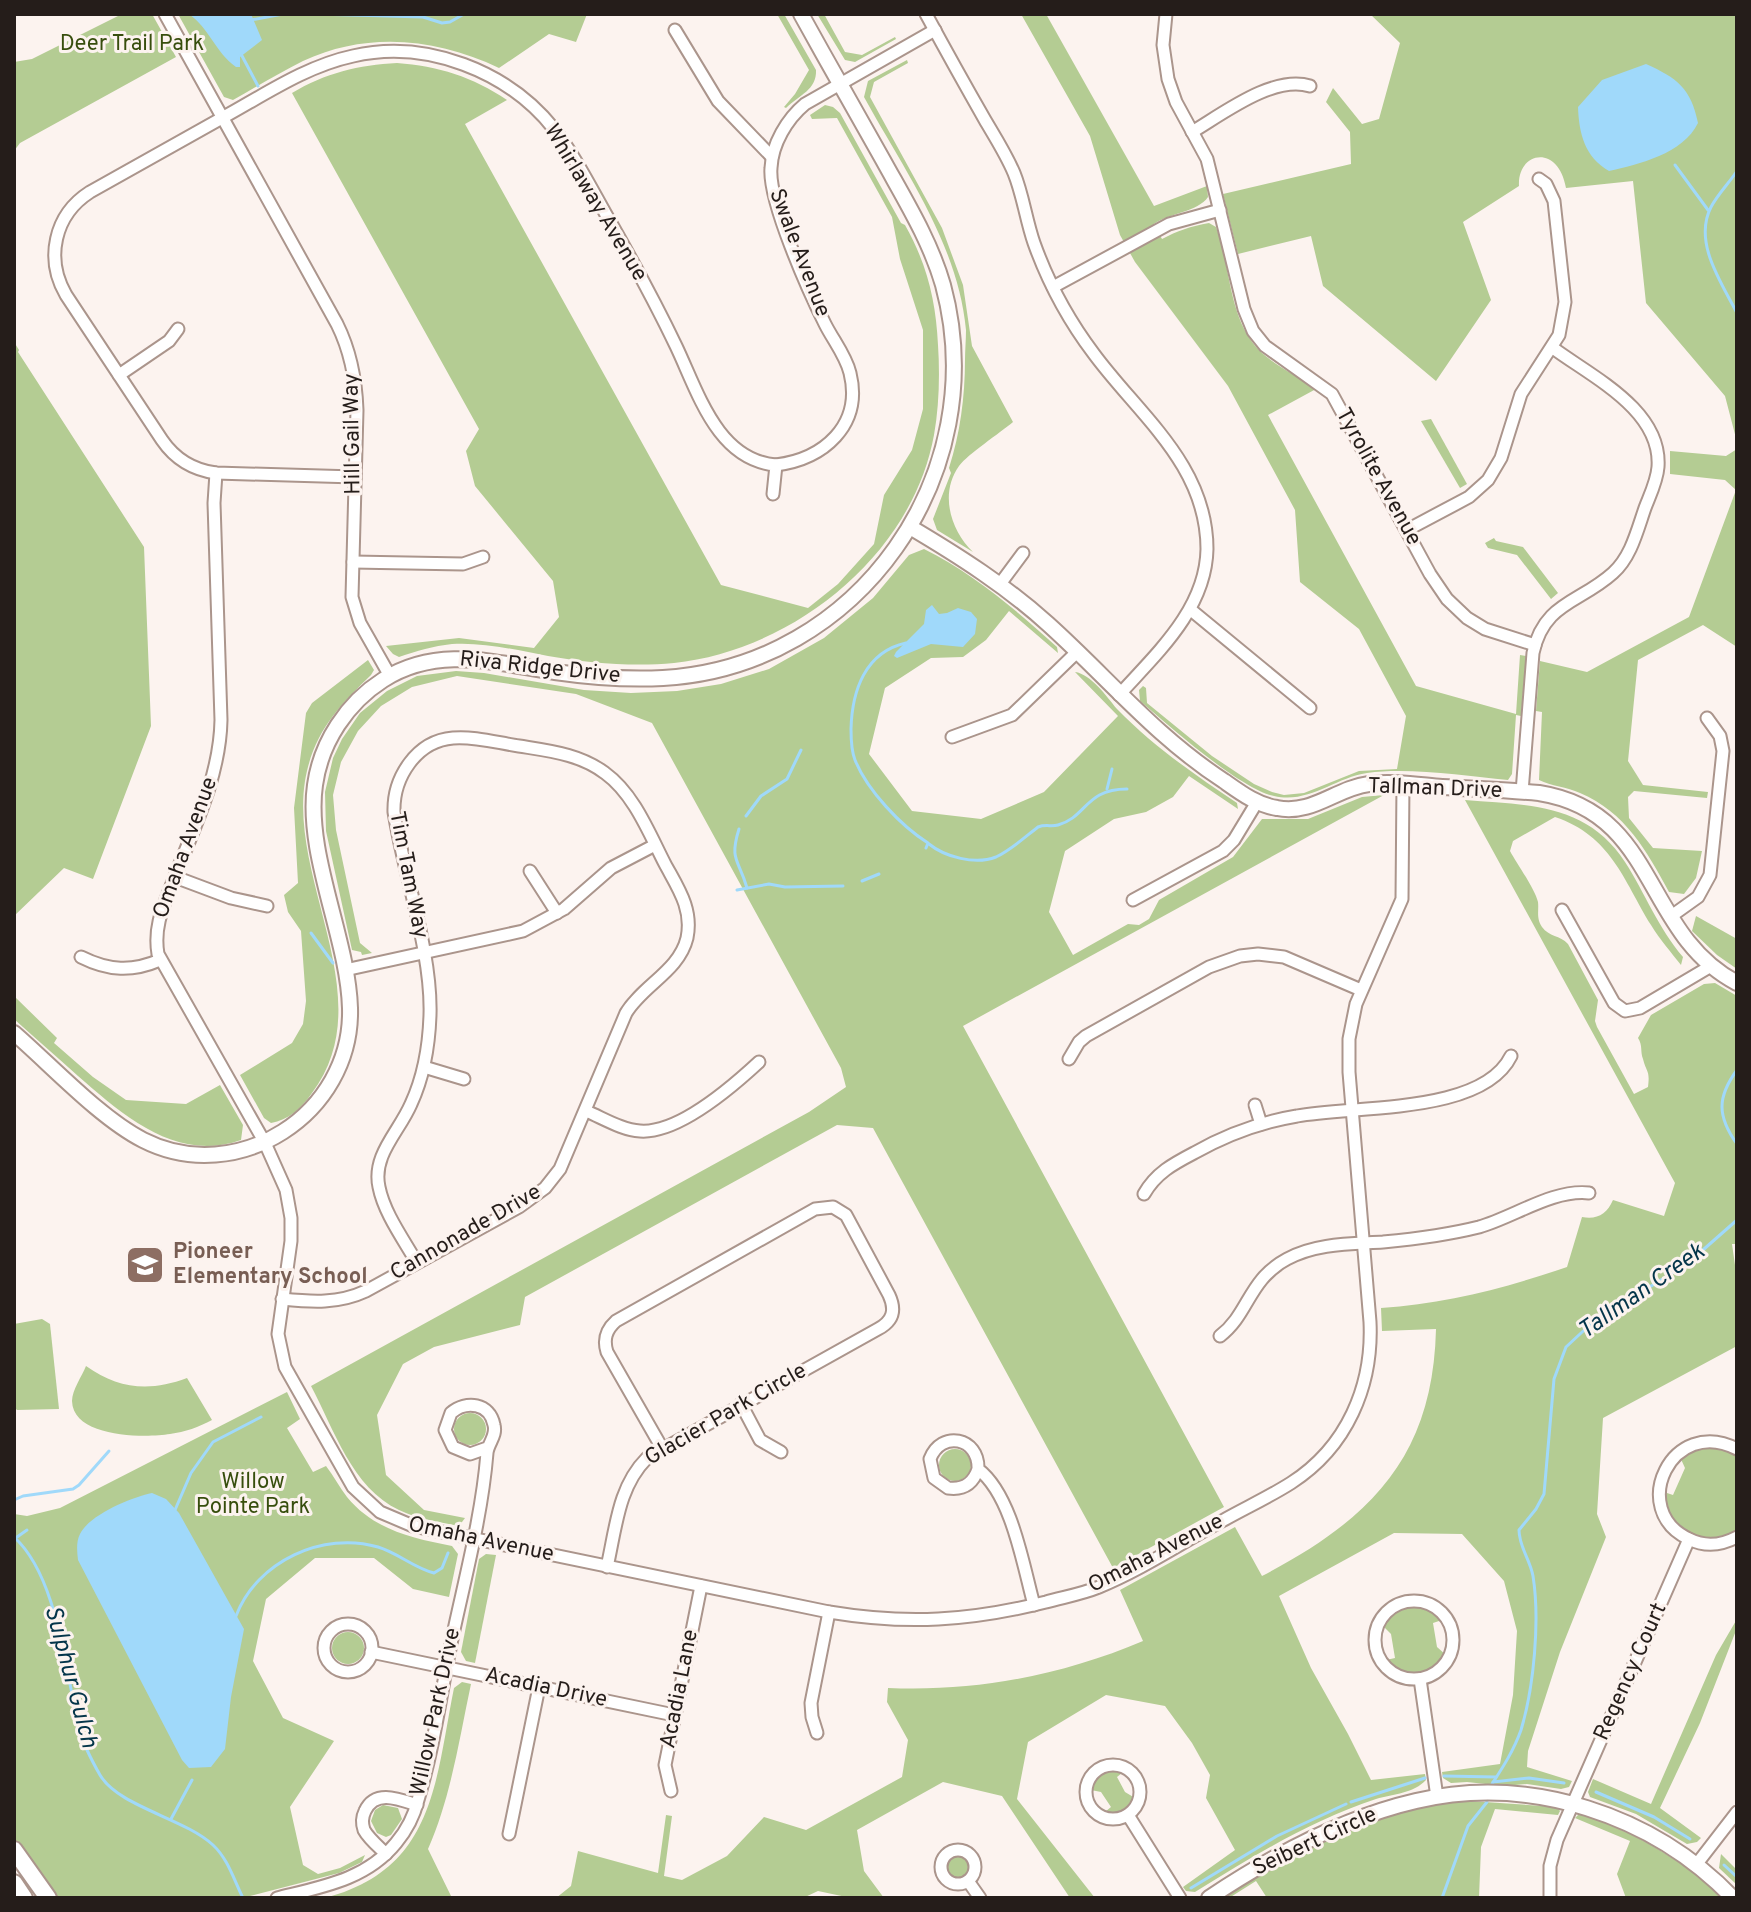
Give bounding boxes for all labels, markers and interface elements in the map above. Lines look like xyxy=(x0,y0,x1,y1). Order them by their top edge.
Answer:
park label: Deer Trail Park xyxy=(60,31,204,58)
street label: Whirlaway Avenue xyxy=(537,120,653,286)
street label: Swale Avenue xyxy=(762,185,836,321)
street label: Hill Gail Way xyxy=(338,373,368,495)
street label: Tyrolite Avenue xyxy=(1329,403,1427,551)
street label: Riva Ridge Drive xyxy=(458,646,622,690)
street label: Tallman Drive xyxy=(1367,773,1503,805)
street label: Omaha Avenue xyxy=(148,774,224,922)
street label: Tim Tam Way xyxy=(382,809,434,941)
street label: Cannonade Drive xyxy=(386,1179,546,1287)
water label: Tallman Creek xyxy=(1573,1237,1712,1347)
place label: Pioneer Elementary School xyxy=(173,1239,368,1291)
school or university icon: Pioneer Elementary School xyxy=(124,1244,166,1286)
street label: Glacier Park Circle xyxy=(640,1358,812,1472)
park label: Willow Pointe Park xyxy=(196,1469,310,1521)
street label: Omaha Avenue xyxy=(1084,1508,1228,1600)
street label: Omaha Avenue xyxy=(406,1511,556,1569)
street label: Regency Court xyxy=(1589,1599,1673,1745)
water label: Sulphur Gulch xyxy=(37,1602,103,1752)
street label: Willow Park Drive xyxy=(405,1625,467,1799)
street label: Acadia Lane xyxy=(655,1627,705,1751)
street label: Acadia Drive xyxy=(482,1662,610,1714)
street label: Seibert Circle xyxy=(1249,1801,1381,1883)

